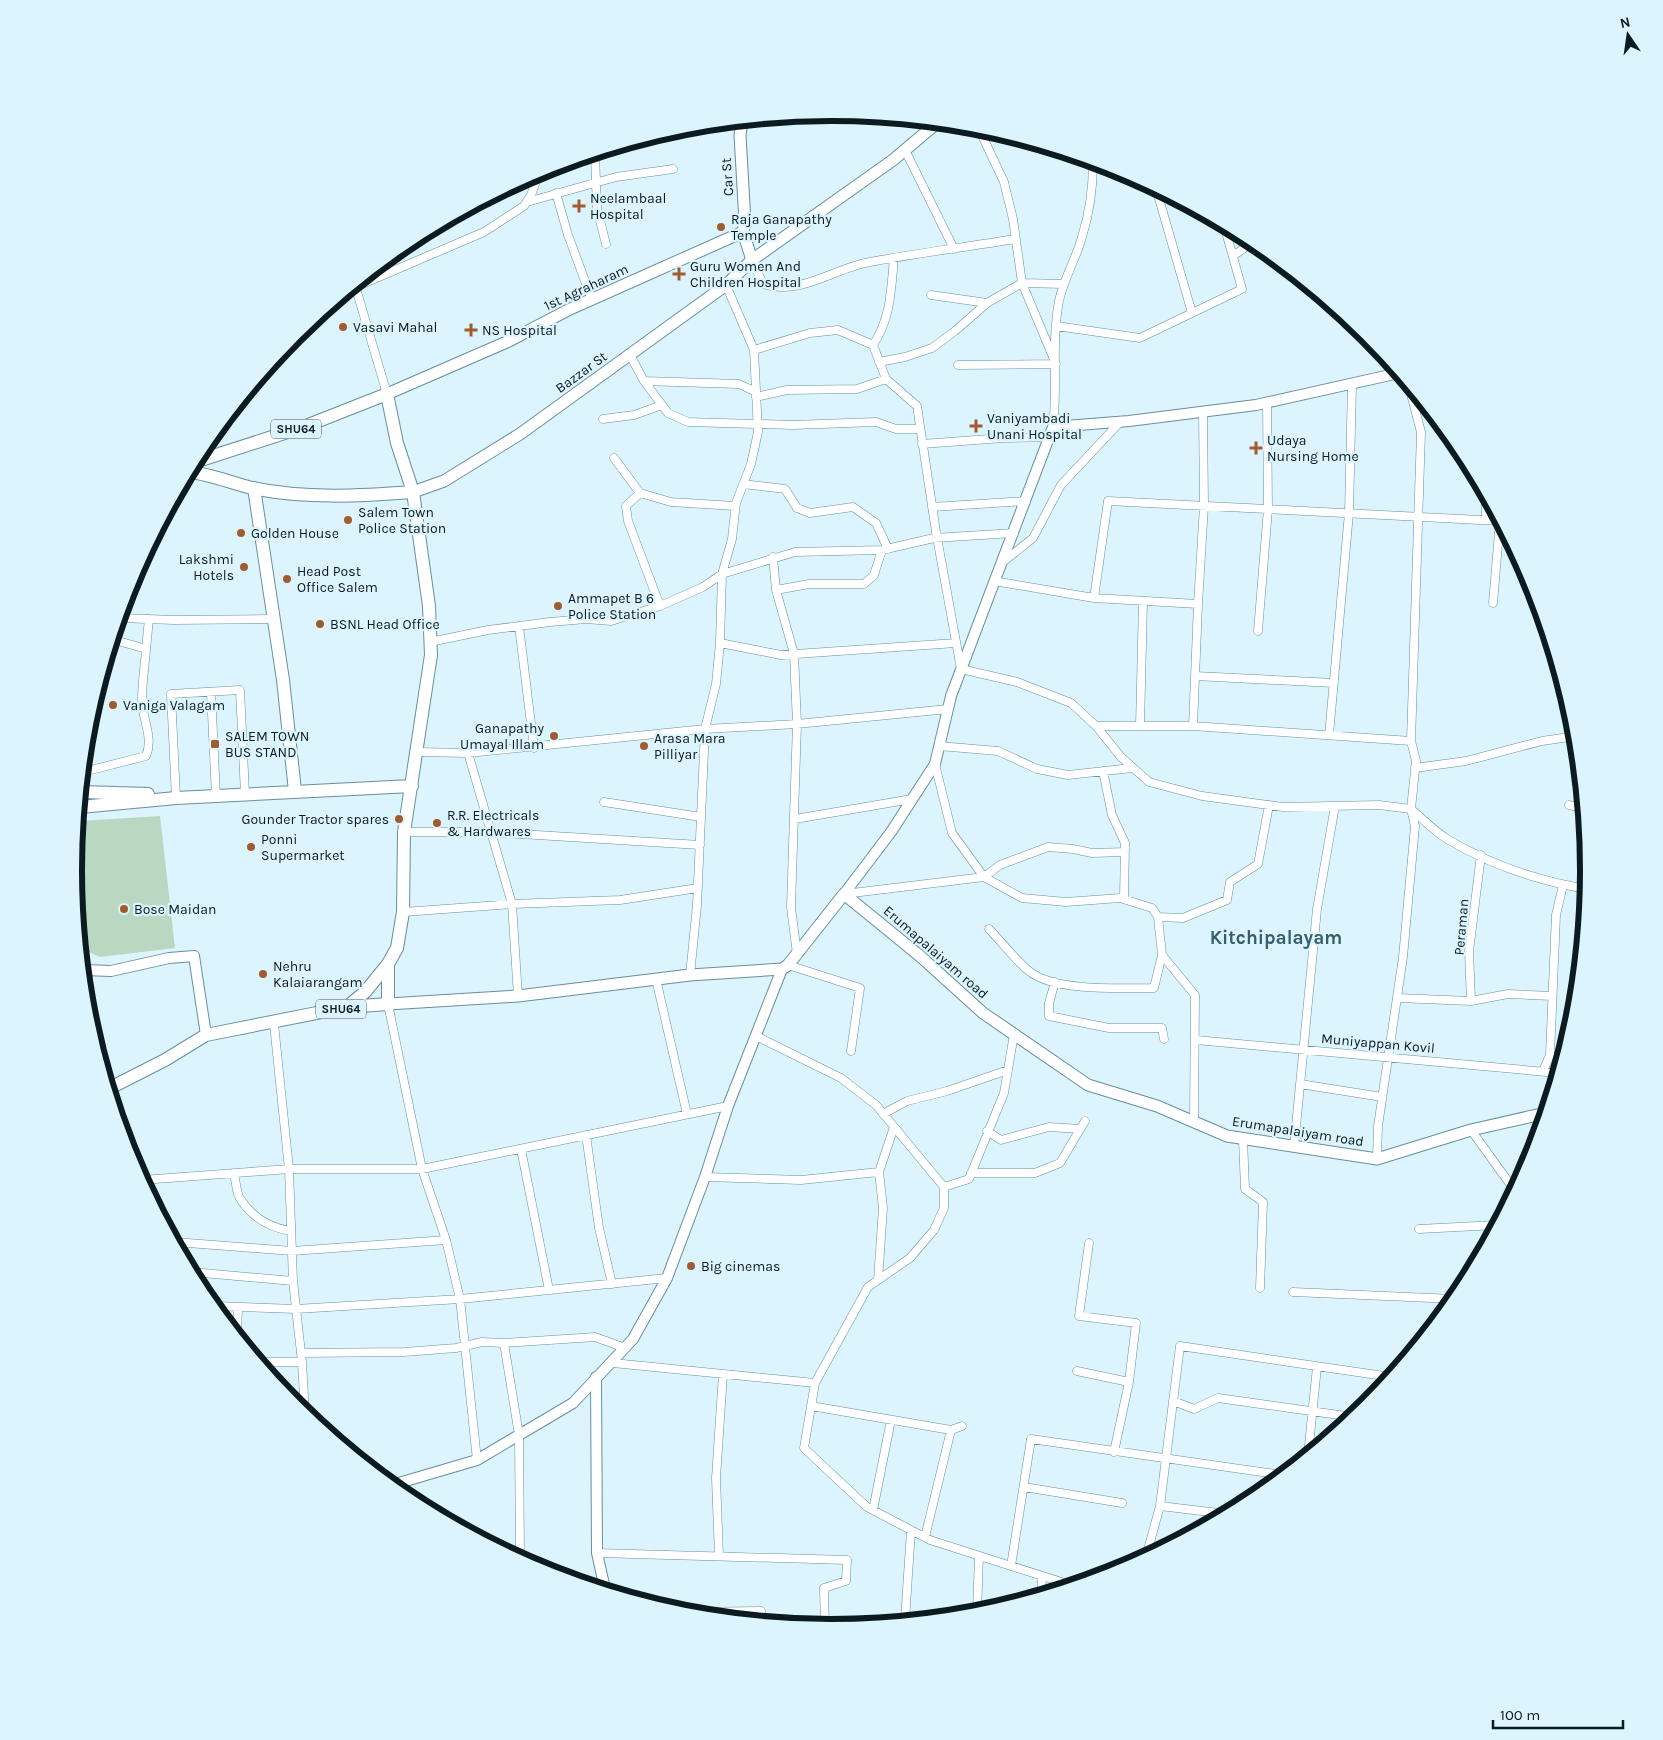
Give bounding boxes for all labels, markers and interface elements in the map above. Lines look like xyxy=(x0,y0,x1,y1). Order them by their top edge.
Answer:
north arrow xyxy=(1603,10,1653,60)
text: N xyxy=(1618,13,1632,32)
street label: Car St xyxy=(718,157,737,197)
place label: Neelambaal Hospital xyxy=(590,190,666,223)
marker: Neelambaal Hospital xyxy=(572,199,586,213)
place label: Raja Ganapathy Temple xyxy=(731,211,832,244)
marker: Raja Ganapathy Temple xyxy=(715,221,727,233)
place label: Guru Women And Children Hospital xyxy=(690,258,801,291)
street label: 1st Agraharam xyxy=(541,260,631,314)
marker: Guru Women And Children Hospital xyxy=(672,267,686,281)
place label: Vasavi Mahal xyxy=(353,319,437,336)
marker: Vasavi Mahal xyxy=(337,321,349,333)
place label: NS Hospital xyxy=(482,322,557,339)
marker: NS Hospital xyxy=(464,323,478,337)
street label: Bazzar St xyxy=(552,348,610,397)
place label: Vaniyambadi Unani Hospital xyxy=(987,410,1082,443)
road number: SHU64 xyxy=(271,419,321,438)
marker: Vaniyambadi Unani Hospital xyxy=(969,419,983,433)
place label: Udaya Nursing Home xyxy=(1267,432,1359,465)
marker: Udaya Nursing Home xyxy=(1249,441,1263,455)
place label: Salem Town Police Station xyxy=(358,504,446,537)
marker: Salem Town Police Station xyxy=(342,514,354,526)
place label: Golden House xyxy=(251,525,339,542)
marker: Golden House xyxy=(235,527,247,539)
place label: Lakshmi Hotels xyxy=(179,551,234,584)
marker: Lakshmi Hotels xyxy=(238,561,250,573)
place label: Head Post Office Salem xyxy=(297,563,378,596)
marker: Head Post Office Salem xyxy=(281,573,293,585)
place label: Ammapet B 6 Police Station xyxy=(568,590,656,623)
marker: Ammapet B 6 Police Station xyxy=(552,600,564,612)
place label: BSNL Head Office xyxy=(330,616,440,633)
marker: BSNL Head Office xyxy=(314,618,326,630)
place label: Vaniga Valagam xyxy=(123,697,225,714)
marker: Vaniga Valagam xyxy=(107,699,119,711)
place label: Ganapathy Umayal Illam xyxy=(460,720,544,753)
place label: SALEM TOWN BUS STAND xyxy=(225,728,309,761)
marker: Ganapathy Umayal Illam xyxy=(548,730,560,742)
place label: Arasa Mara Pilliyar xyxy=(654,730,726,763)
marker: SALEM TOWN BUS STAND xyxy=(209,738,221,750)
marker: Arasa Mara Pilliyar xyxy=(638,740,650,752)
place label: R.R. Electricals & Hardwares xyxy=(447,807,539,840)
place label: Gounder Tractor spares xyxy=(241,811,389,828)
marker: Gounder Tractor spares xyxy=(393,813,405,825)
marker: R.R. Electricals & Hardwares xyxy=(431,817,443,829)
place label: Ponni Supermarket xyxy=(261,831,345,864)
marker: Ponni Supermarket xyxy=(245,841,257,853)
street label: Peraman xyxy=(1451,898,1472,956)
place label: Bose Maidan xyxy=(134,901,216,918)
street label: Erumapalaiyam road xyxy=(880,902,992,1003)
marker: Bose Maidan xyxy=(118,903,130,915)
district label: Kitchipalayam xyxy=(1210,927,1342,949)
place label: Nehru Kalaiarangam xyxy=(273,958,363,991)
marker: Nehru Kalaiarangam xyxy=(257,968,269,980)
road number: SHU64 xyxy=(316,1000,366,1019)
street label: Muniyappan Kovil xyxy=(1320,1030,1436,1057)
street label: Erumapalaiyam road xyxy=(1231,1113,1365,1150)
place label: Big cinemas xyxy=(701,1258,780,1275)
marker: Big cinemas xyxy=(685,1260,697,1272)
scale bar xyxy=(1493,1698,1623,1730)
text: 100 m xyxy=(1500,1706,1540,1724)

